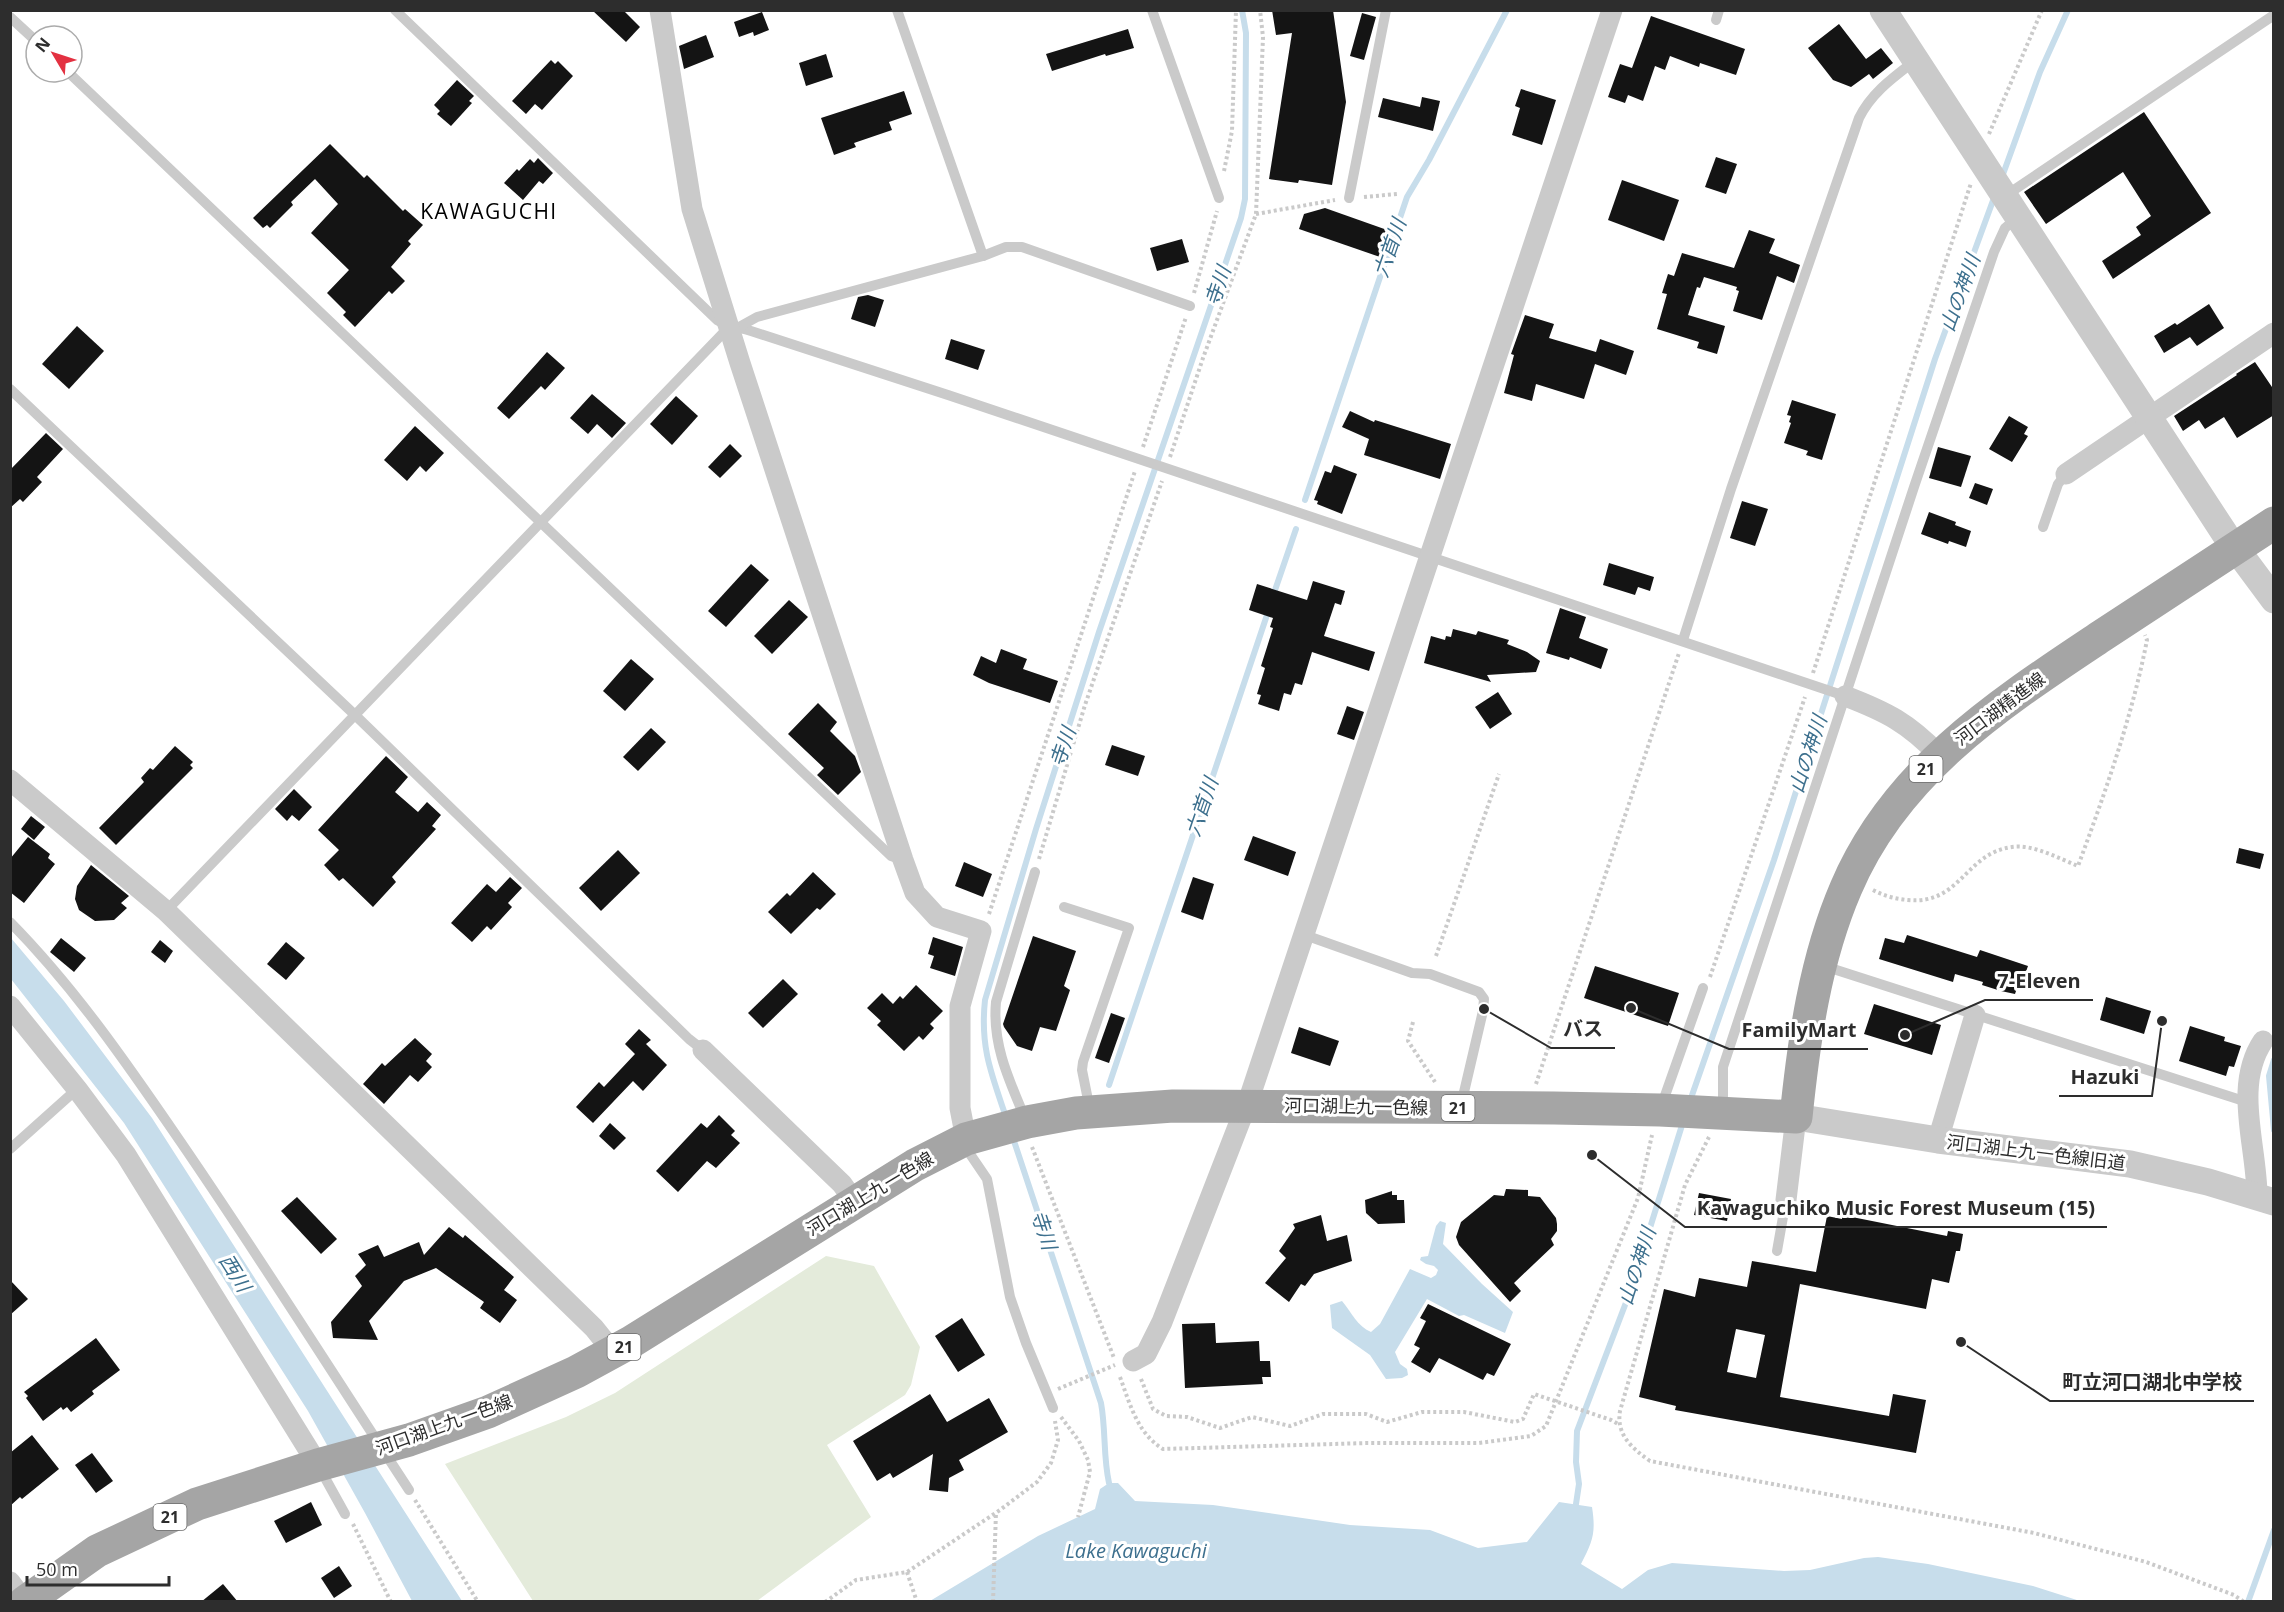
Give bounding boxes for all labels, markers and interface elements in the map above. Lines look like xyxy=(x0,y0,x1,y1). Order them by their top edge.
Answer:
north arrow xyxy=(24,24,84,84)
text: N xyxy=(30,33,55,57)
district label: KAWAGUCHI xyxy=(420,197,558,225)
water label: 六首川 xyxy=(1367,213,1413,281)
water label: 山の神川 xyxy=(1933,249,1987,335)
water label: 寺川 xyxy=(1198,261,1237,309)
street label: 河口湖精進線 xyxy=(1949,666,2050,750)
water label: 山の神川 xyxy=(1782,710,1833,796)
water label: 寺川 xyxy=(1043,722,1082,770)
road number: 21 xyxy=(1910,756,1942,782)
water label: 六首川 xyxy=(1179,772,1225,840)
callout: 7-Eleven xyxy=(1985,962,2093,1000)
text: 7-Eleven xyxy=(1997,967,2081,994)
callout: バス xyxy=(1551,1010,1615,1048)
callout: FamilyMart xyxy=(1729,1011,1868,1049)
text: バス xyxy=(1563,1015,1603,1042)
text: FamilyMart xyxy=(1742,1016,1857,1043)
callout: Hazuki xyxy=(2059,1058,2152,1096)
text: Hazuki xyxy=(2071,1063,2139,1090)
street label: 河口湖上九一色線 xyxy=(1284,1093,1428,1119)
road number: 21 xyxy=(1442,1095,1474,1121)
street label: 河口湖上九一色線旧道 xyxy=(1945,1129,2127,1175)
street label: 河口湖上九一色線 xyxy=(802,1146,937,1241)
callout: Kawaguchiko Music Forest Museum (15) xyxy=(1685,1189,2107,1227)
text: Kawaguchiko Music Forest Museum (15) xyxy=(1697,1194,2095,1221)
water label: 寺川 xyxy=(1025,1207,1064,1255)
water label: 山の神川 xyxy=(1611,1222,1662,1308)
water label: 西川 xyxy=(213,1249,259,1299)
road number: 21 xyxy=(608,1334,640,1360)
callout: 町立河口湖北中学校 xyxy=(2050,1363,2254,1401)
text: 町立河口湖北中学校 xyxy=(2062,1368,2242,1395)
street label: 河口湖上九一色線 xyxy=(372,1388,515,1460)
road number: 21 xyxy=(154,1504,186,1530)
water label: Lake Kawaguchi xyxy=(1065,1537,1208,1564)
scale bar xyxy=(27,1549,170,1587)
text: 50 m xyxy=(36,1557,78,1581)

